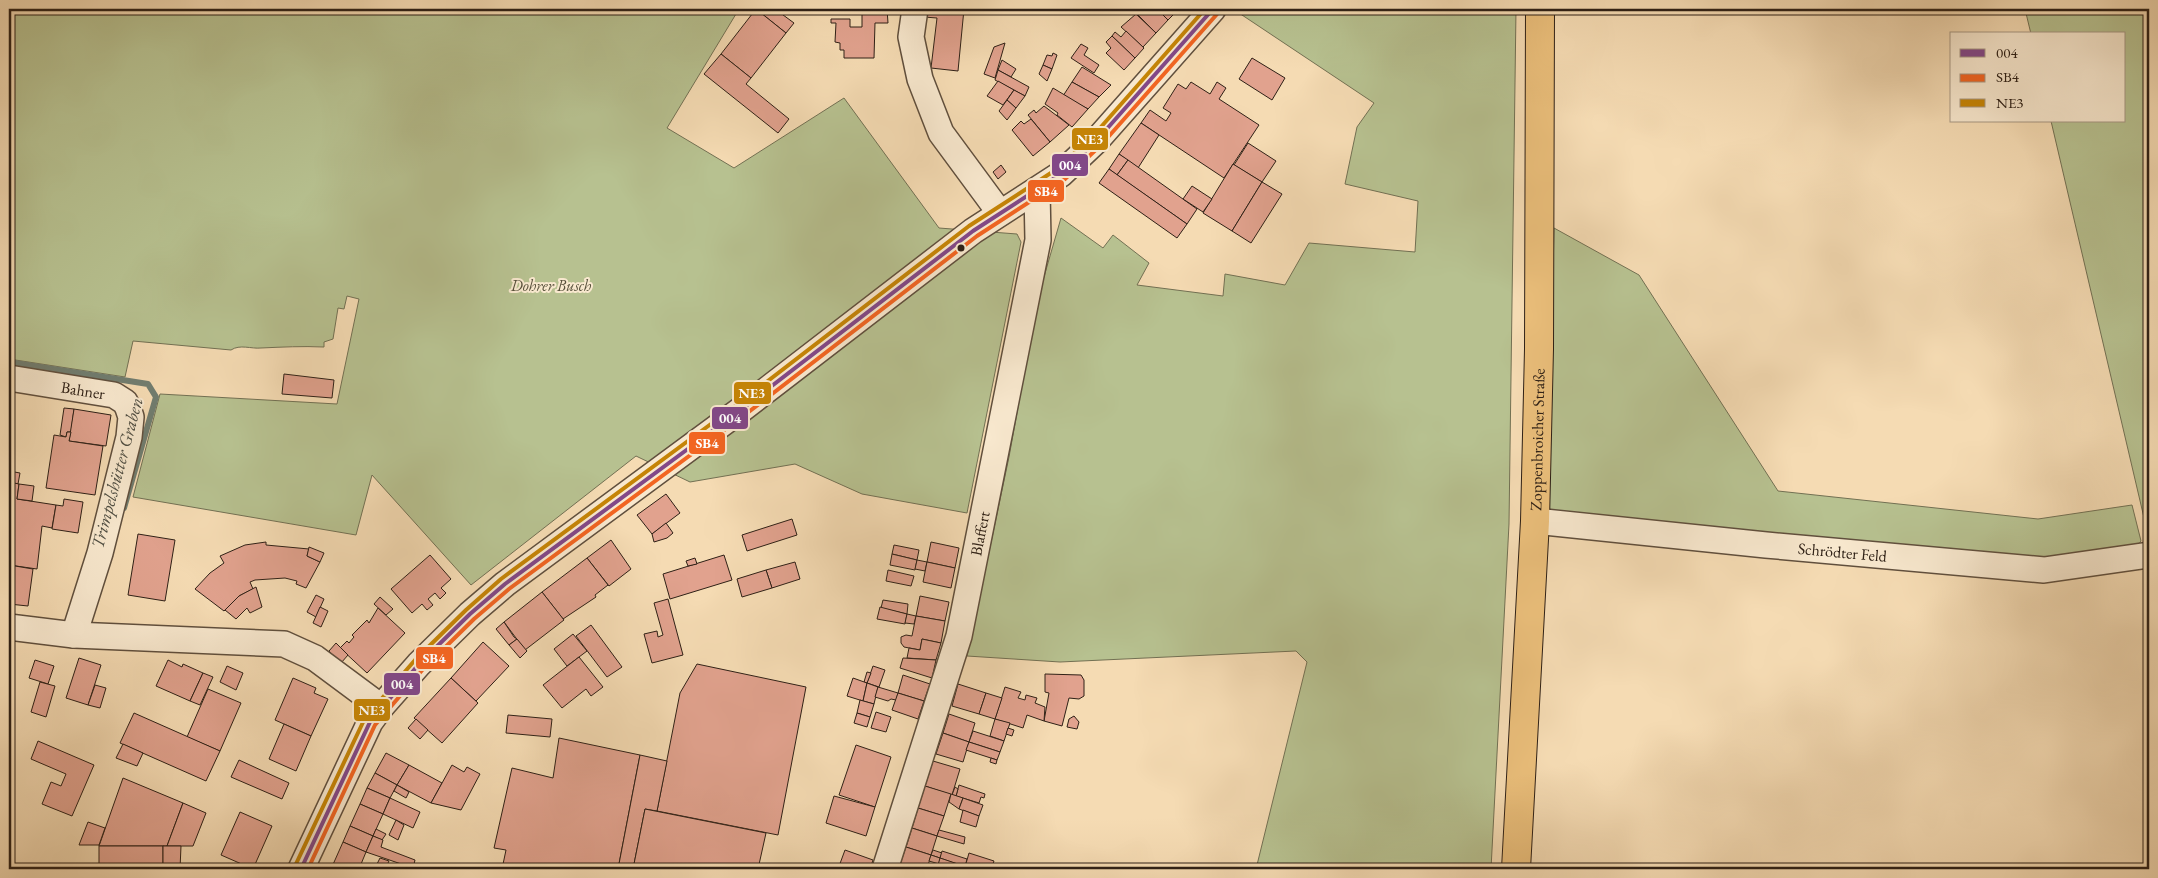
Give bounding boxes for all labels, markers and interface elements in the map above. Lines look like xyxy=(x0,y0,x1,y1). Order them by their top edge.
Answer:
legend xyxy=(1950,32,2126,122)
text: 004 xyxy=(1996,43,2018,62)
text: SB4 xyxy=(1996,67,2020,86)
text: NE3 xyxy=(1996,93,2024,112)
line badge: NE3 xyxy=(1071,127,1109,151)
text: NE3 xyxy=(1077,130,1103,148)
line badge: 004 xyxy=(1051,153,1089,177)
text: 004 xyxy=(1059,156,1082,174)
line badge: SB4 xyxy=(1027,179,1065,203)
text: SB4 xyxy=(1034,182,1058,200)
unlabelled marker xyxy=(956,243,966,253)
park label: Dohrer Busch xyxy=(510,275,591,296)
street label: Zoppenbroicher Straße xyxy=(1525,368,1550,511)
street label: Bahner xyxy=(60,377,107,404)
line badge: NE3 xyxy=(733,381,772,405)
text: NE3 xyxy=(739,384,765,402)
water label: Trimpelshütter Graben xyxy=(85,395,149,551)
line badge: 004 xyxy=(711,406,749,430)
text: 004 xyxy=(719,409,742,427)
line badge: SB4 xyxy=(688,431,726,455)
text: SB4 xyxy=(695,434,719,452)
street label: Blaffert xyxy=(965,509,995,558)
street label: Schrödter Feld xyxy=(1797,538,1889,567)
line badge: SB4 xyxy=(415,646,454,670)
text: SB4 xyxy=(422,649,446,667)
line badge: 004 xyxy=(383,672,421,696)
text: 004 xyxy=(391,675,414,693)
line badge: NE3 xyxy=(353,698,391,722)
text: NE3 xyxy=(359,701,385,719)

